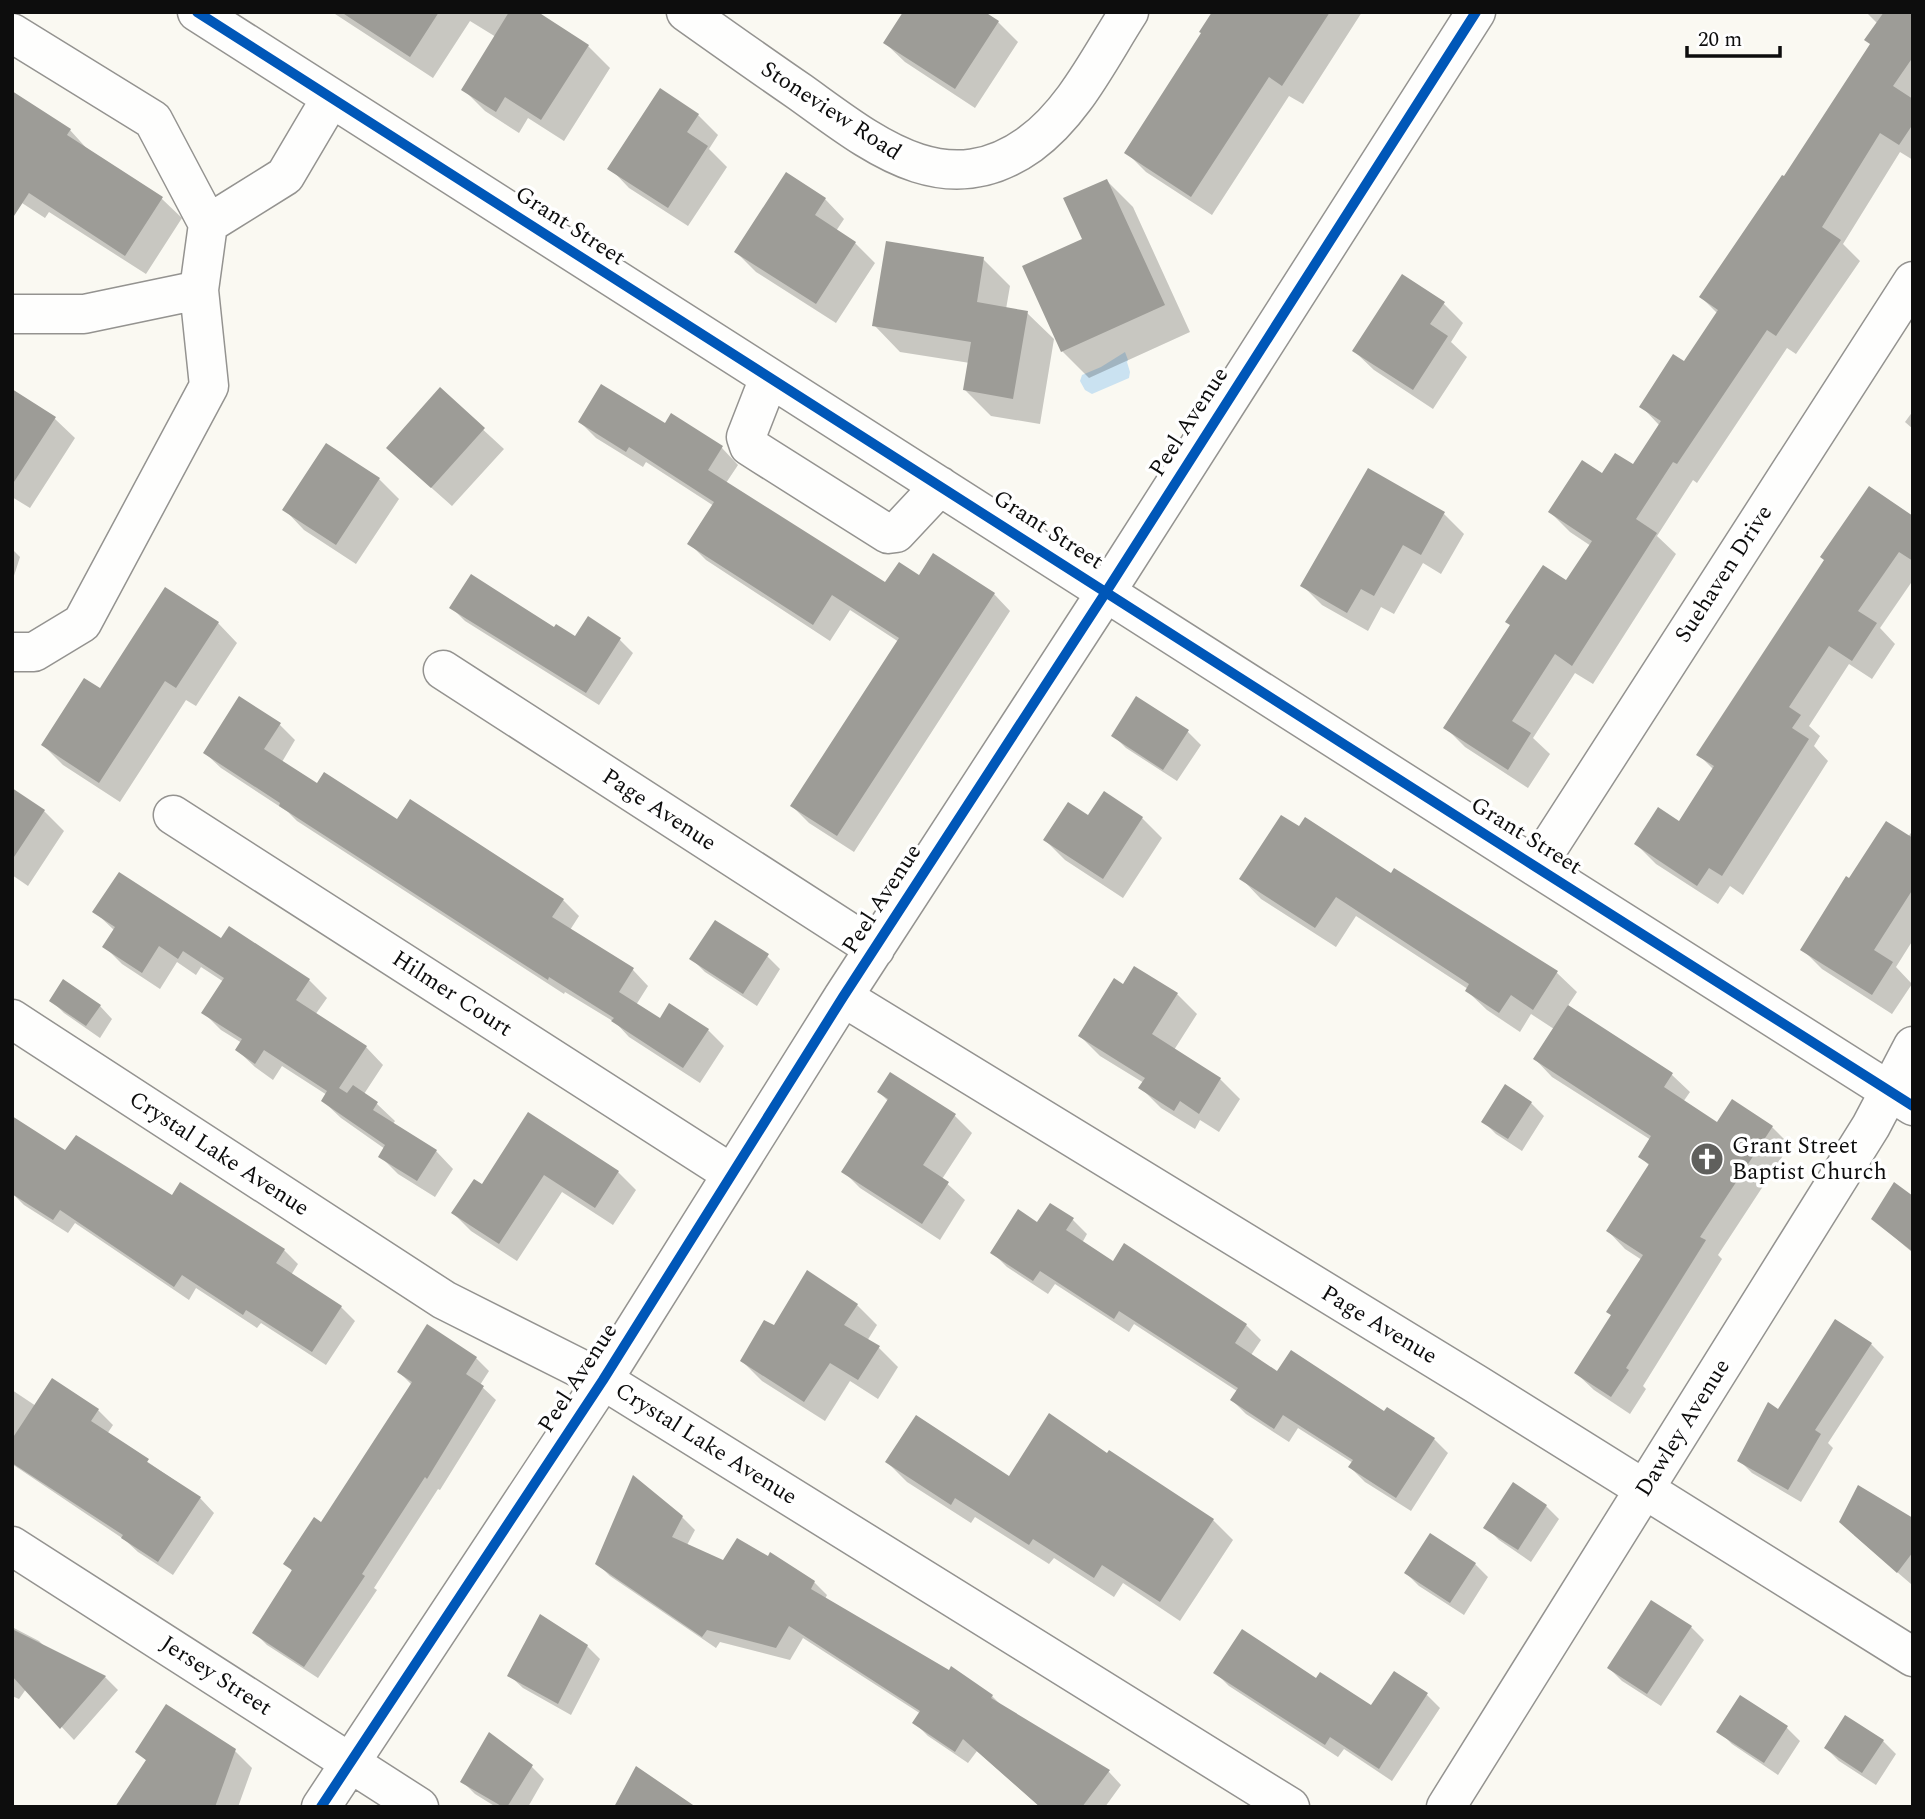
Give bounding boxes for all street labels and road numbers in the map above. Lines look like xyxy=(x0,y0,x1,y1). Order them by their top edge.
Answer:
street label: Stoneview Road xyxy=(754,52,908,170)
street label: Grant Street xyxy=(508,177,632,275)
street label: Peel Avenue xyxy=(1140,360,1238,484)
street label: Grant Street xyxy=(986,481,1110,579)
street label: Suehaven Drive xyxy=(1666,498,1782,650)
street label: Page Avenue xyxy=(595,760,723,860)
street label: Grant Street xyxy=(1463,788,1589,884)
street label: Peel Avenue xyxy=(833,837,931,961)
street label: Hilmer Court xyxy=(385,942,519,1046)
street label: Crystal Lake Avenue xyxy=(122,1082,316,1226)
street label: Page Avenue xyxy=(1314,1276,1444,1374)
street label: Peel Avenue xyxy=(529,1316,627,1440)
street label: Dawley Avenue xyxy=(1627,1352,1739,1504)
street label: Crystal Lake Avenue xyxy=(608,1374,804,1514)
street label: Jersey Street xyxy=(153,1627,279,1725)

